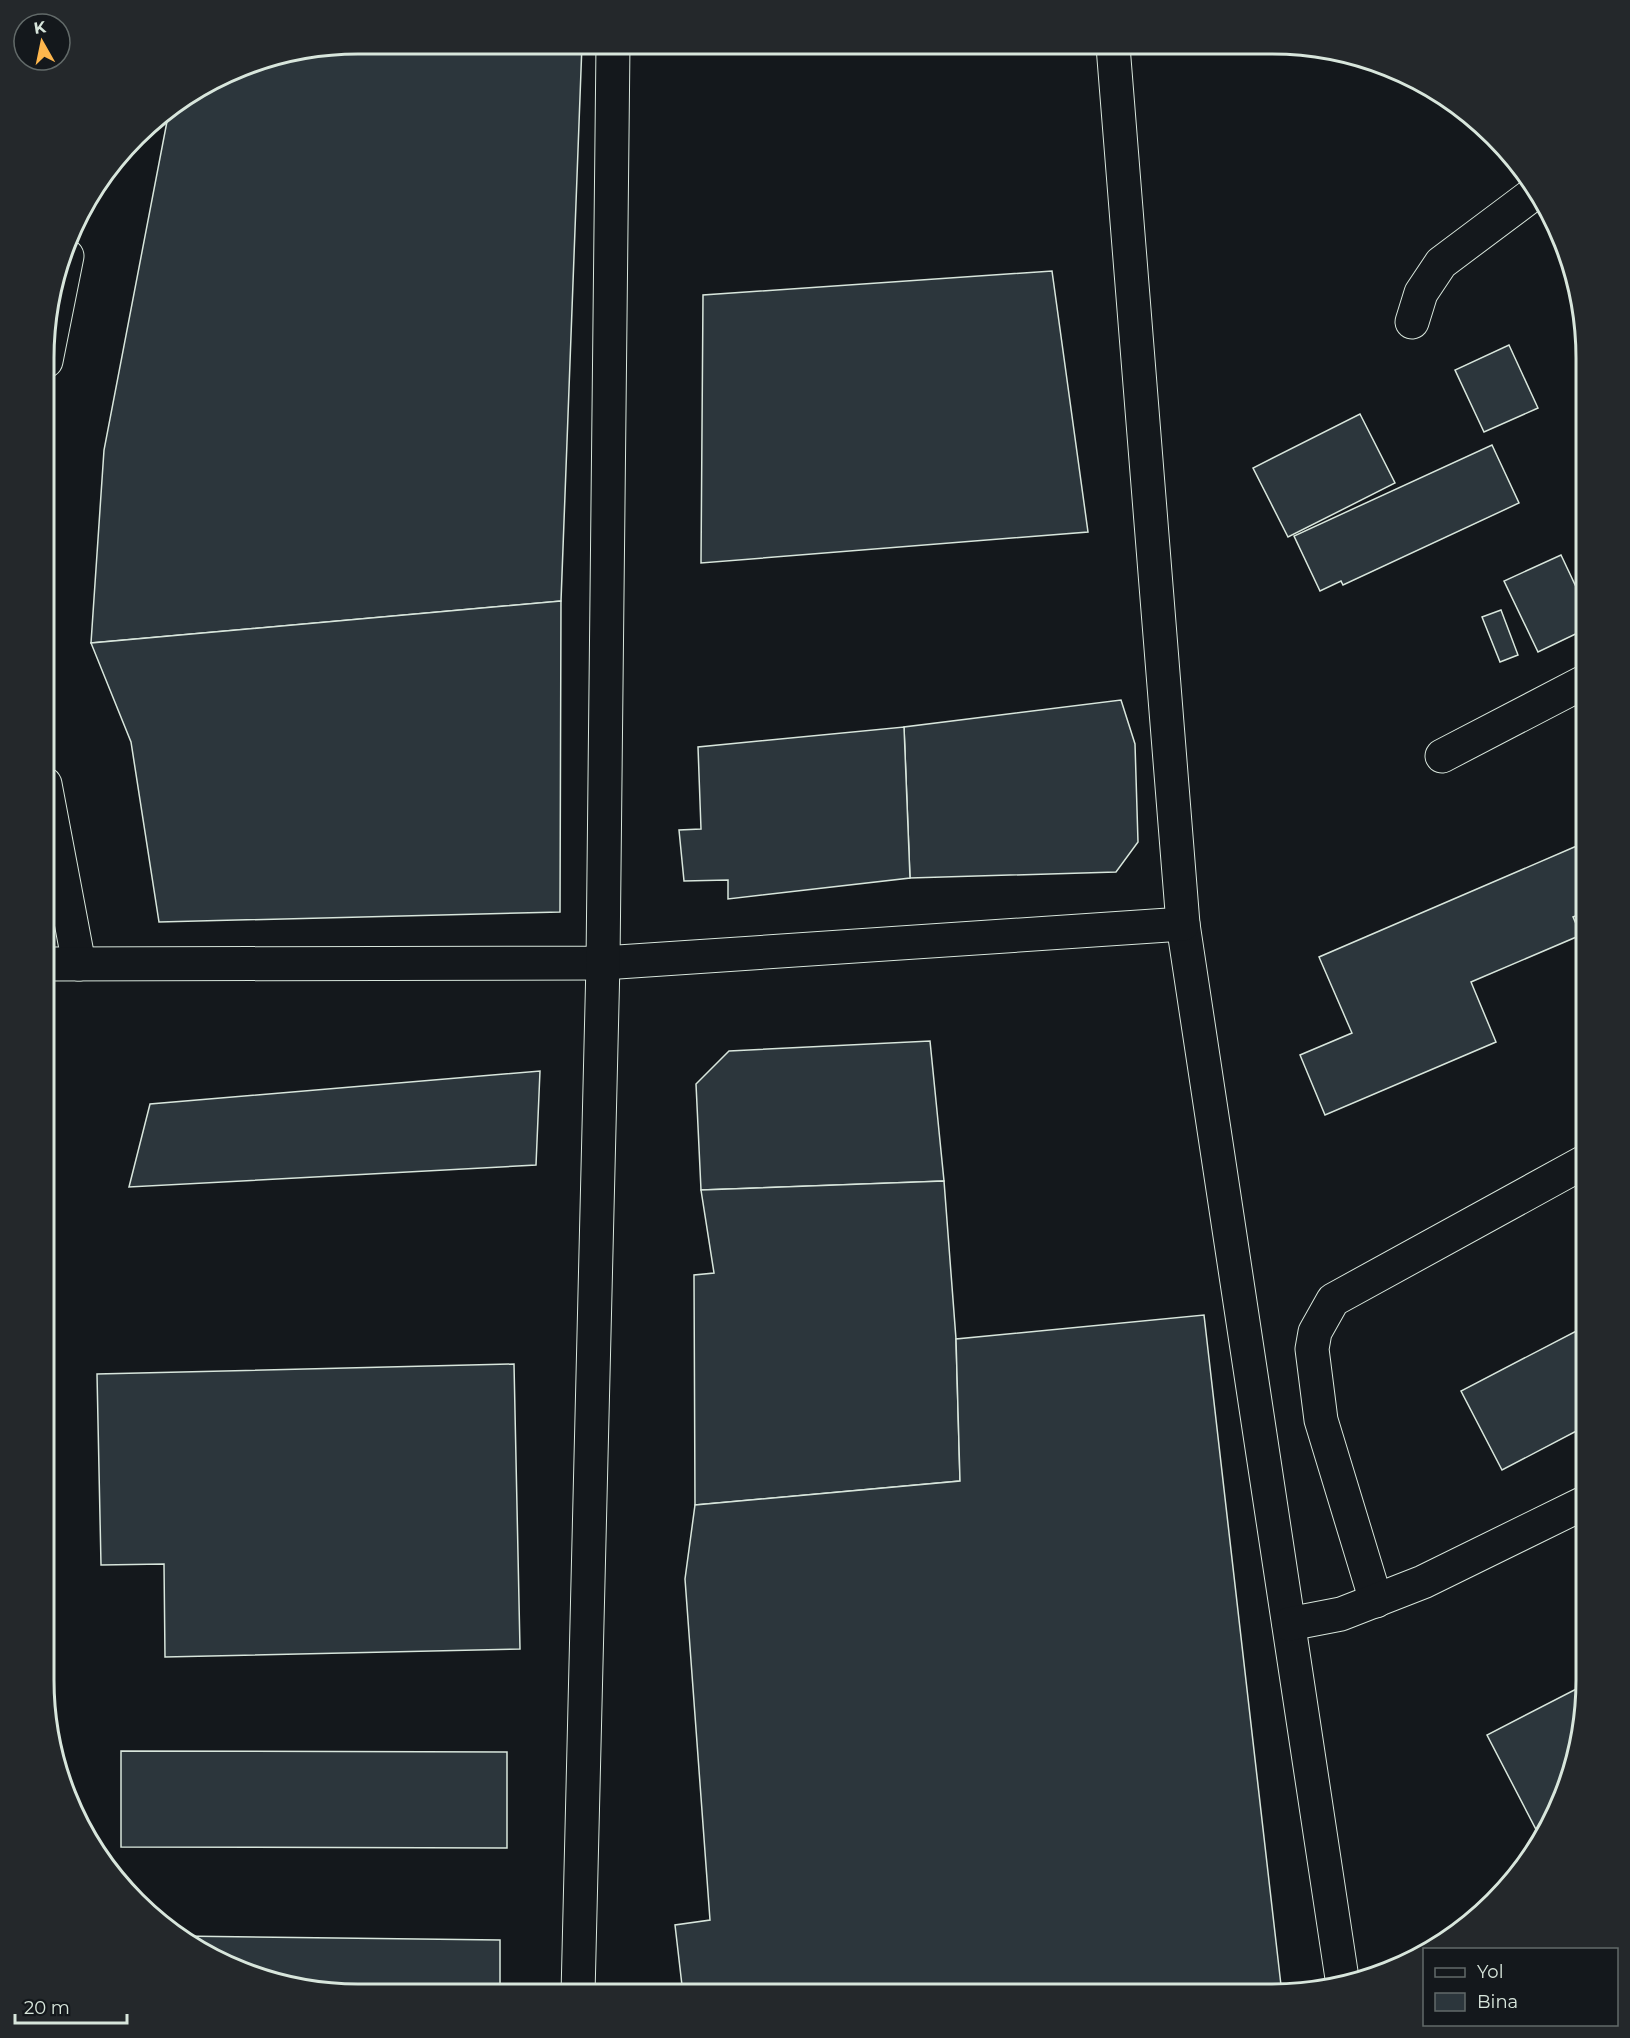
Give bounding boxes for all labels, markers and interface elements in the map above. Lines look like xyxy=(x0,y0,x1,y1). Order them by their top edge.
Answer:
north arrow xyxy=(12,12,72,72)
text: K xyxy=(32,17,48,38)
legend xyxy=(1423,1948,1618,2026)
text: Yol xyxy=(1477,1961,1503,1983)
scale bar xyxy=(15,1987,128,2025)
text: Bina xyxy=(1477,1991,1518,2013)
text: 20 m xyxy=(24,1997,70,2019)

